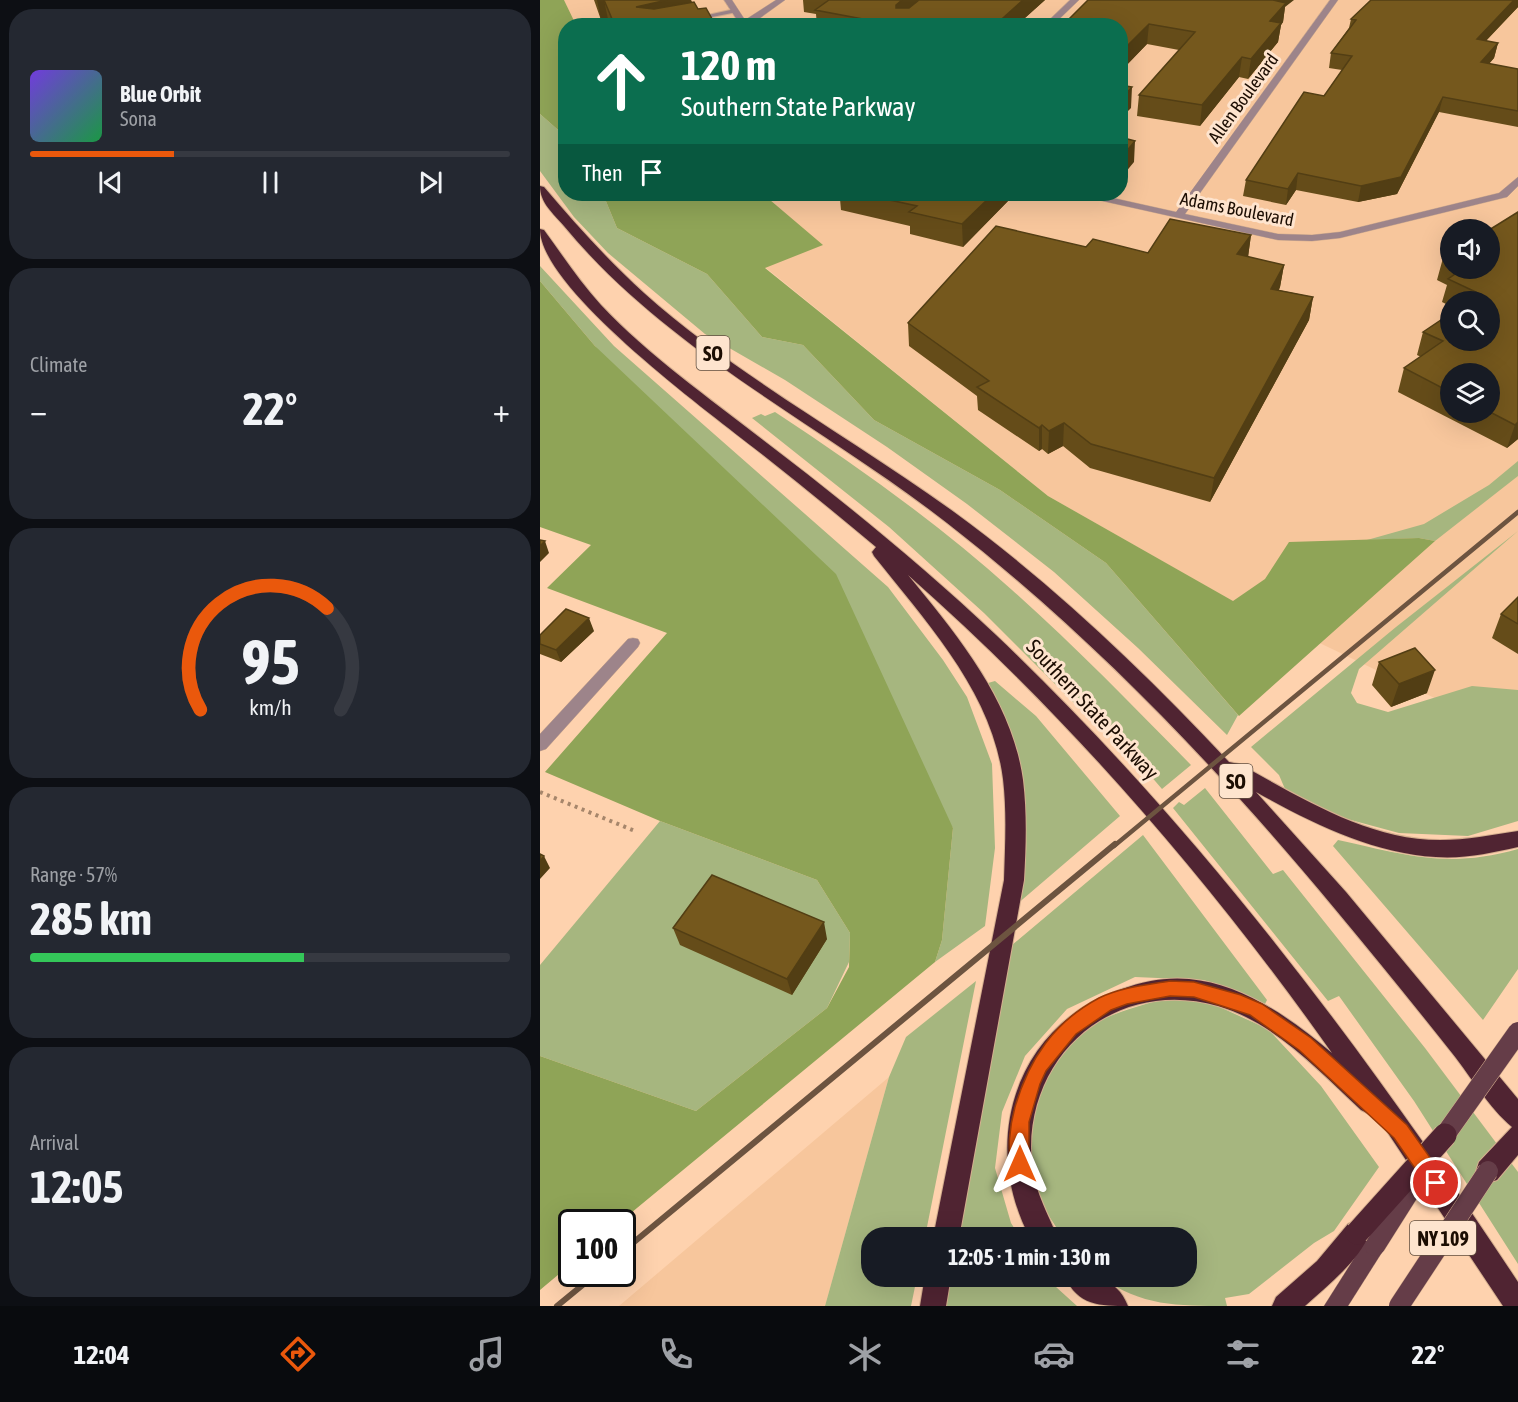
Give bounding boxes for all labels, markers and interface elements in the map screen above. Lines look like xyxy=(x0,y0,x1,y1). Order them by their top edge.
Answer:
text: 120 m xyxy=(681,41,776,89)
icon: ahead xyxy=(582,42,660,120)
street label: Allen Boulevard xyxy=(1204,49,1282,147)
text: Blue Orbit xyxy=(120,81,201,107)
text: Southern State Parkway xyxy=(681,91,916,122)
text: Sona xyxy=(120,107,157,130)
icon: arrive xyxy=(635,156,668,189)
text: Then xyxy=(582,160,623,186)
icon: previous xyxy=(94,166,127,199)
icon: pause xyxy=(254,166,287,199)
icon: next xyxy=(414,166,447,199)
street label: Adams Boulevard xyxy=(1178,188,1296,230)
map controls xyxy=(1440,219,1500,423)
button: sound xyxy=(1440,219,1500,279)
button: search xyxy=(1440,291,1500,351)
road number: SO xyxy=(696,336,730,370)
text: Climate xyxy=(30,353,87,376)
button: layers xyxy=(1440,363,1500,423)
text: 22° xyxy=(243,383,297,435)
text: − xyxy=(30,391,47,429)
text: + xyxy=(493,391,510,429)
text: 95 xyxy=(241,626,299,697)
street label: Southern State Parkway xyxy=(1022,634,1164,784)
text: km/h xyxy=(249,695,291,720)
road number: SO xyxy=(1220,764,1252,798)
text: Range · 57% xyxy=(30,863,117,886)
text: 285 km xyxy=(30,893,152,945)
text: Arrival xyxy=(30,1131,79,1154)
position arrow xyxy=(988,1132,1052,1196)
pin xyxy=(1410,1157,1461,1208)
text: 12:05 xyxy=(30,1161,124,1213)
icon: arrive xyxy=(1419,1166,1452,1199)
speed limit sign: 100 xyxy=(558,1209,636,1287)
road number: NY 109 xyxy=(1410,1221,1476,1255)
text: 12:05 · 1 min · 130 m xyxy=(948,1244,1110,1270)
icon: directions xyxy=(277,1333,319,1375)
icon: music xyxy=(466,1333,508,1375)
icon: phone xyxy=(655,1333,697,1375)
icon: climate xyxy=(844,1333,886,1375)
icon: car xyxy=(1033,1333,1075,1375)
icon: filters xyxy=(1222,1333,1264,1375)
text: 12:04 xyxy=(74,1339,130,1370)
text: 22° xyxy=(1412,1339,1444,1370)

